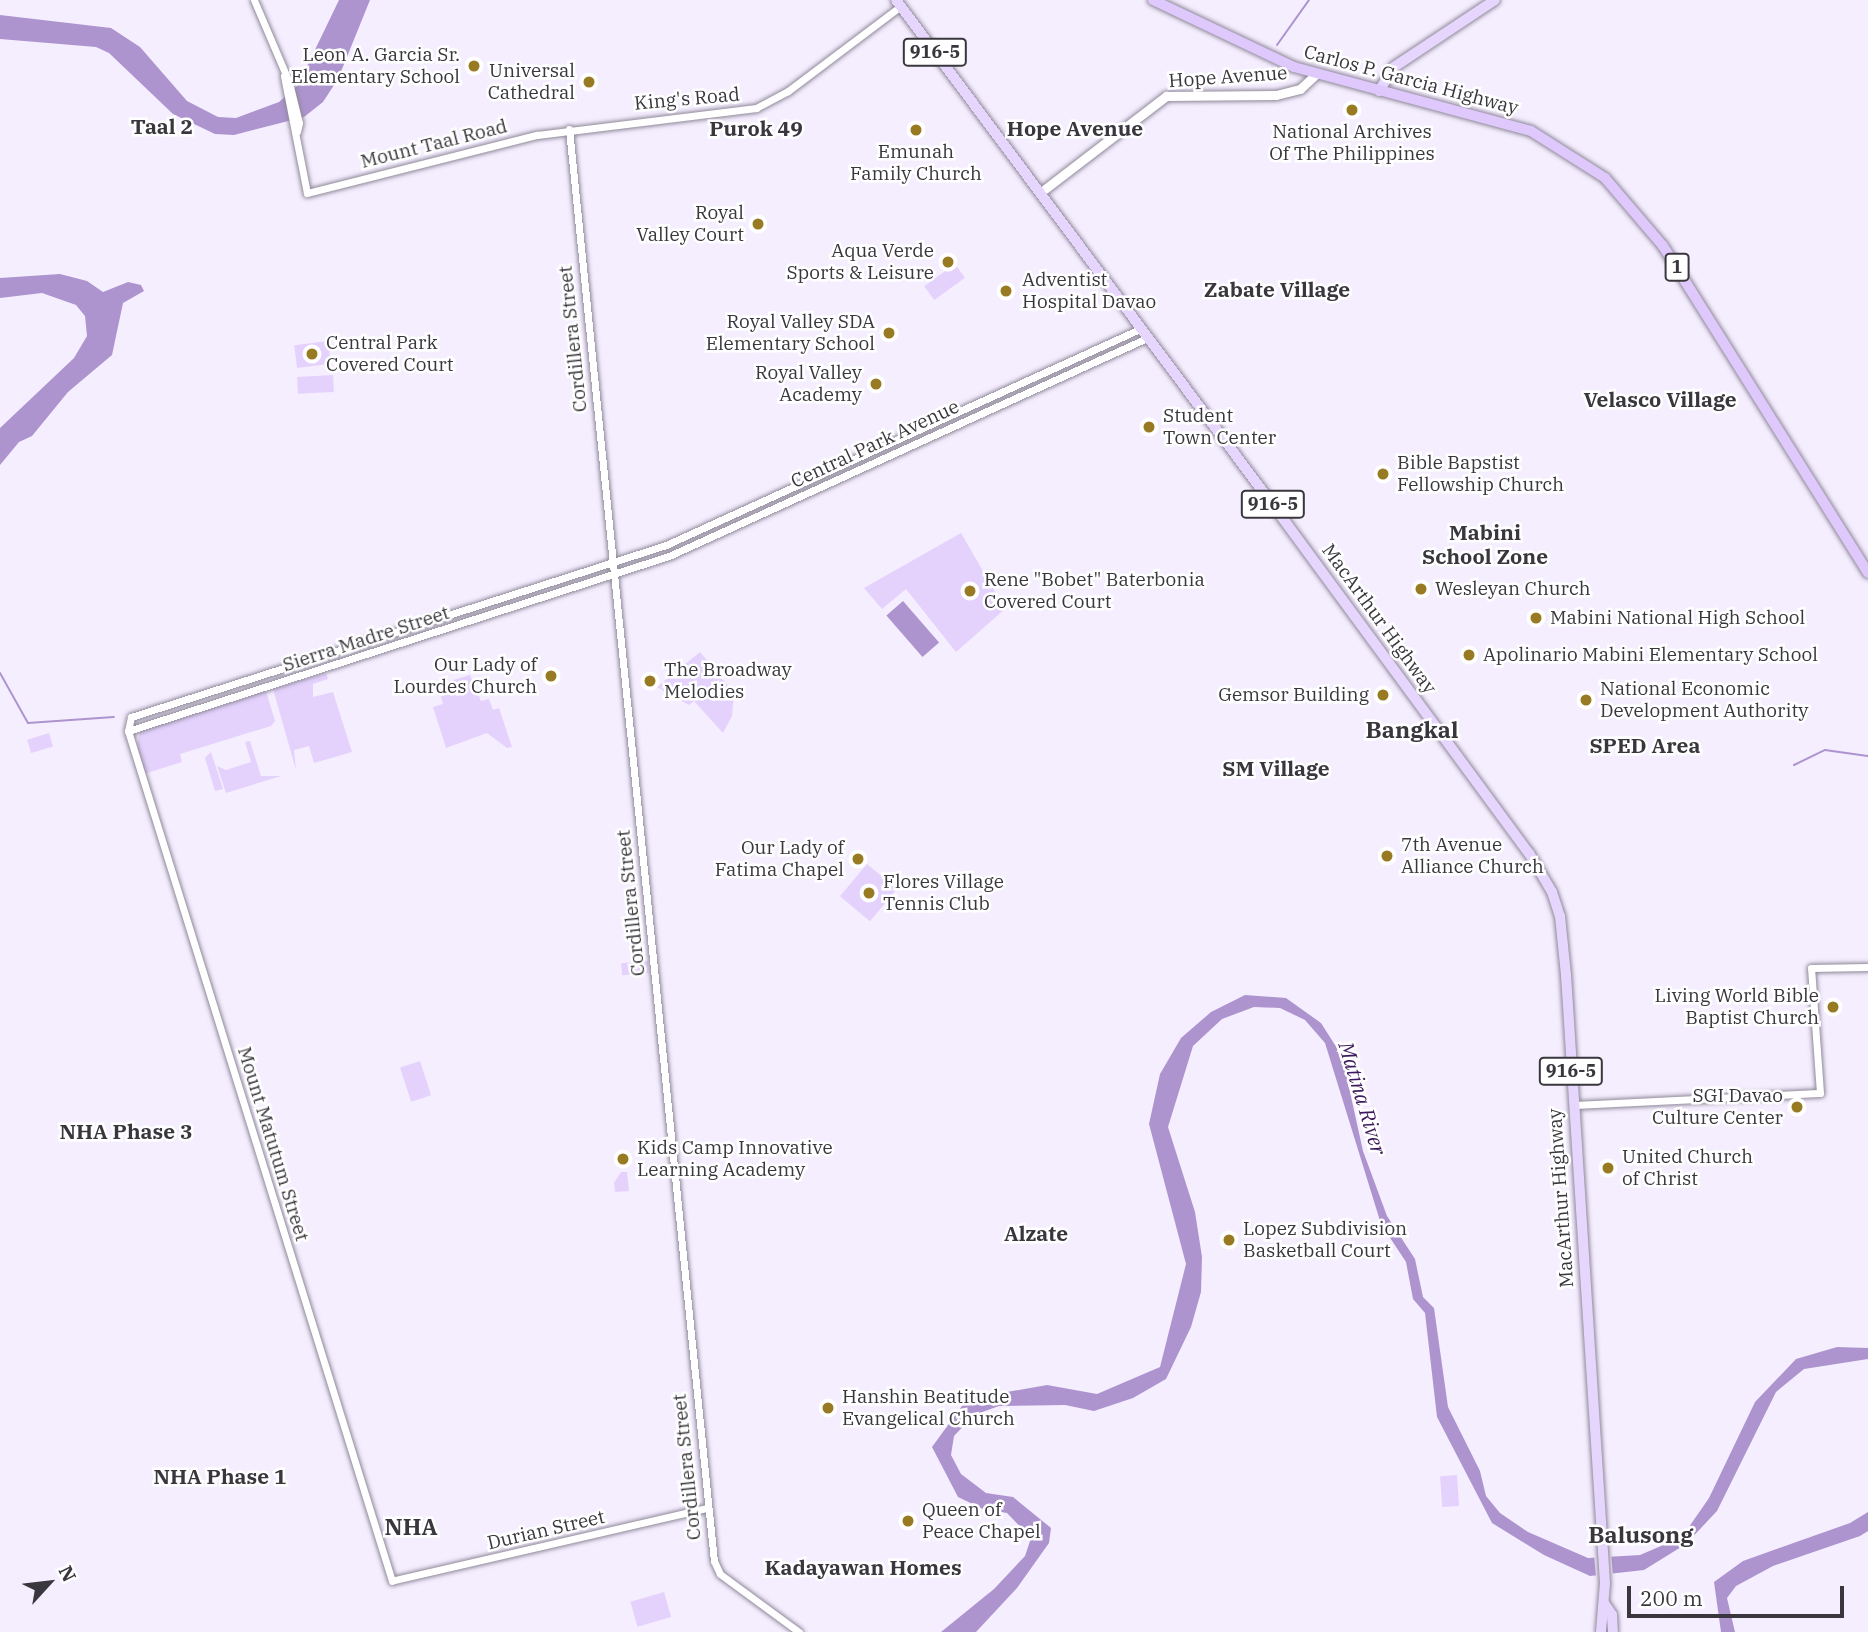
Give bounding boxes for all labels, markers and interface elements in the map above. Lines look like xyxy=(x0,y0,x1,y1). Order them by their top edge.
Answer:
road number: 916-5 xyxy=(902,38,968,66)
street label: Carlos P. Garcia Highway xyxy=(1301,40,1521,120)
place label: Leon A. Garcia Sr. Elementary School xyxy=(291,44,460,88)
marker: Leon A. Garcia Sr. Elementary School xyxy=(466,58,482,74)
place label: Universal Cathedral xyxy=(488,60,575,104)
street label: Hope Avenue xyxy=(1168,61,1288,93)
marker: Universal Cathedral xyxy=(581,74,597,90)
street label: King's Road xyxy=(633,83,741,115)
marker: National Archives Of The Philippines xyxy=(1344,102,1360,118)
district label: Taal 2 xyxy=(131,113,193,139)
street label: Mount Taal Road xyxy=(358,115,510,173)
district label: Purok 49 xyxy=(709,115,803,141)
district label: Hope Avenue xyxy=(1007,115,1143,141)
place label: National Archives Of The Philippines xyxy=(1269,121,1435,165)
marker: Emunah Family Church xyxy=(908,122,924,138)
place label: Emunah Family Church xyxy=(850,141,982,185)
place label: Royal Valley Court xyxy=(636,202,744,246)
marker: Royal Valley Court xyxy=(750,216,766,232)
place label: Aqua Verde Sports & Leisure xyxy=(786,240,934,284)
road number: 1 xyxy=(1663,253,1691,282)
marker: Aqua Verde Sports & Leisure xyxy=(940,254,956,270)
street label: Cordillera Street xyxy=(554,265,592,413)
place label: Adventist Hospital Davao xyxy=(1022,269,1156,313)
district label: Zabate Village xyxy=(1204,276,1350,302)
marker: Adventist Hospital Davao xyxy=(996,281,1016,301)
place label: Royal Valley SDA Elementary School xyxy=(706,311,875,355)
marker: Royal Valley SDA Elementary School xyxy=(881,325,897,341)
place label: Central Park Covered Court xyxy=(326,332,453,376)
marker: Central Park Covered Court xyxy=(304,346,320,362)
place label: Royal Valley Academy xyxy=(755,362,862,406)
marker: Royal Valley Academy xyxy=(868,376,884,392)
district label: Velasco Village xyxy=(1583,386,1737,412)
street label: Central Park Avenue xyxy=(787,395,963,493)
place label: Student Town Center xyxy=(1163,405,1276,449)
marker: Student Town Center xyxy=(1141,419,1157,435)
place label: Bible Bapstist Fellowship Church xyxy=(1397,452,1564,496)
marker: Bible Bapstist Fellowship Church xyxy=(1375,466,1391,482)
road number: 916-5 xyxy=(1240,490,1306,518)
district label: Mabini School Zone xyxy=(1422,519,1548,569)
street label: MacArthur Highway xyxy=(1317,540,1441,698)
place label: Rene "Bobet" Baterbonia Covered Court xyxy=(984,569,1205,613)
place label: Wesleyan Church xyxy=(1435,578,1591,600)
marker: Wesleyan Church xyxy=(1413,581,1429,597)
marker: Rene "Bobet" Baterbonia Covered Court xyxy=(962,583,978,599)
street label: Sierra Madre Street xyxy=(280,601,452,677)
place label: Mabini National High School xyxy=(1550,607,1805,629)
marker: Mabini National High School xyxy=(1528,610,1544,626)
place label: Apolinario Mabini Elementary School xyxy=(1483,644,1818,666)
marker: Apolinario Mabini Elementary School xyxy=(1461,647,1477,663)
place label: Our Lady of Lourdes Church xyxy=(393,654,537,698)
place label: The Broadway Melodies xyxy=(664,659,792,703)
marker: Our Lady of Lourdes Church xyxy=(543,668,559,684)
marker: The Broadway Melodies xyxy=(642,673,658,689)
place label: National Economic Development Authority xyxy=(1600,678,1808,722)
place label: Gemsor Building xyxy=(1218,684,1369,706)
marker: Gemsor Building xyxy=(1375,687,1391,703)
marker: National Economic Development Authority xyxy=(1578,692,1594,708)
district label: Bangkal xyxy=(1366,715,1458,743)
district label: SPED Area xyxy=(1589,732,1701,758)
district label: SM Village xyxy=(1222,755,1330,781)
street label: Cordillera Street xyxy=(612,829,650,977)
place label: 7th Avenue Alliance Church xyxy=(1401,834,1544,878)
place label: Our Lady of Fatima Chapel xyxy=(715,837,844,881)
marker: 7th Avenue Alliance Church xyxy=(1379,848,1395,864)
marker: Our Lady of Fatima Chapel xyxy=(850,851,866,867)
place label: Flores Village Tennis Club xyxy=(883,871,1004,915)
marker: Flores Village Tennis Club xyxy=(861,885,877,901)
place label: Living World Bible Baptist Church xyxy=(1654,985,1819,1029)
marker: Living World Bible Baptist Church xyxy=(1825,999,1841,1015)
water label: Matina River xyxy=(1334,1038,1392,1158)
street label: Mount Matutum Street xyxy=(233,1044,313,1244)
road number: 916-5 xyxy=(1538,1056,1604,1086)
place label: SGI Davao Culture Center xyxy=(1652,1085,1783,1129)
marker: SGI Davao Culture Center xyxy=(1789,1099,1805,1115)
street label: MacArthur Highway xyxy=(1543,1108,1579,1288)
district label: NHA Phase 3 xyxy=(59,1118,193,1144)
place label: Kids Camp Innovative Learning Academy xyxy=(637,1137,833,1181)
place label: United Church of Christ xyxy=(1622,1146,1753,1190)
marker: Kids Camp Innovative Learning Academy xyxy=(615,1151,631,1167)
marker: United Church of Christ xyxy=(1600,1160,1616,1176)
place label: Lopez Subdivision Basketball Court xyxy=(1243,1218,1407,1262)
district label: Alzate xyxy=(1004,1220,1068,1246)
marker: Lopez Subdivision Basketball Court xyxy=(1221,1232,1237,1248)
place label: Hanshin Beatitude Evangelical Church xyxy=(842,1386,1015,1430)
street label: Cordillera Street xyxy=(668,1393,706,1541)
marker: Hanshin Beatitude Evangelical Church xyxy=(820,1400,836,1416)
district label: NHA Phase 1 xyxy=(153,1463,287,1489)
place label: Queen of Peace Chapel xyxy=(922,1499,1041,1543)
street label: Durian Street xyxy=(485,1505,607,1555)
district label: NHA xyxy=(385,1512,437,1540)
marker: Queen of Peace Chapel xyxy=(900,1513,916,1529)
district label: Balusong xyxy=(1588,1520,1694,1548)
north arrow xyxy=(14,1548,84,1618)
district label: Kadayawan Homes xyxy=(764,1554,962,1580)
text: N xyxy=(54,1561,82,1586)
scale bar xyxy=(1630,1572,1847,1616)
text: 200 m xyxy=(1640,1584,1703,1612)

